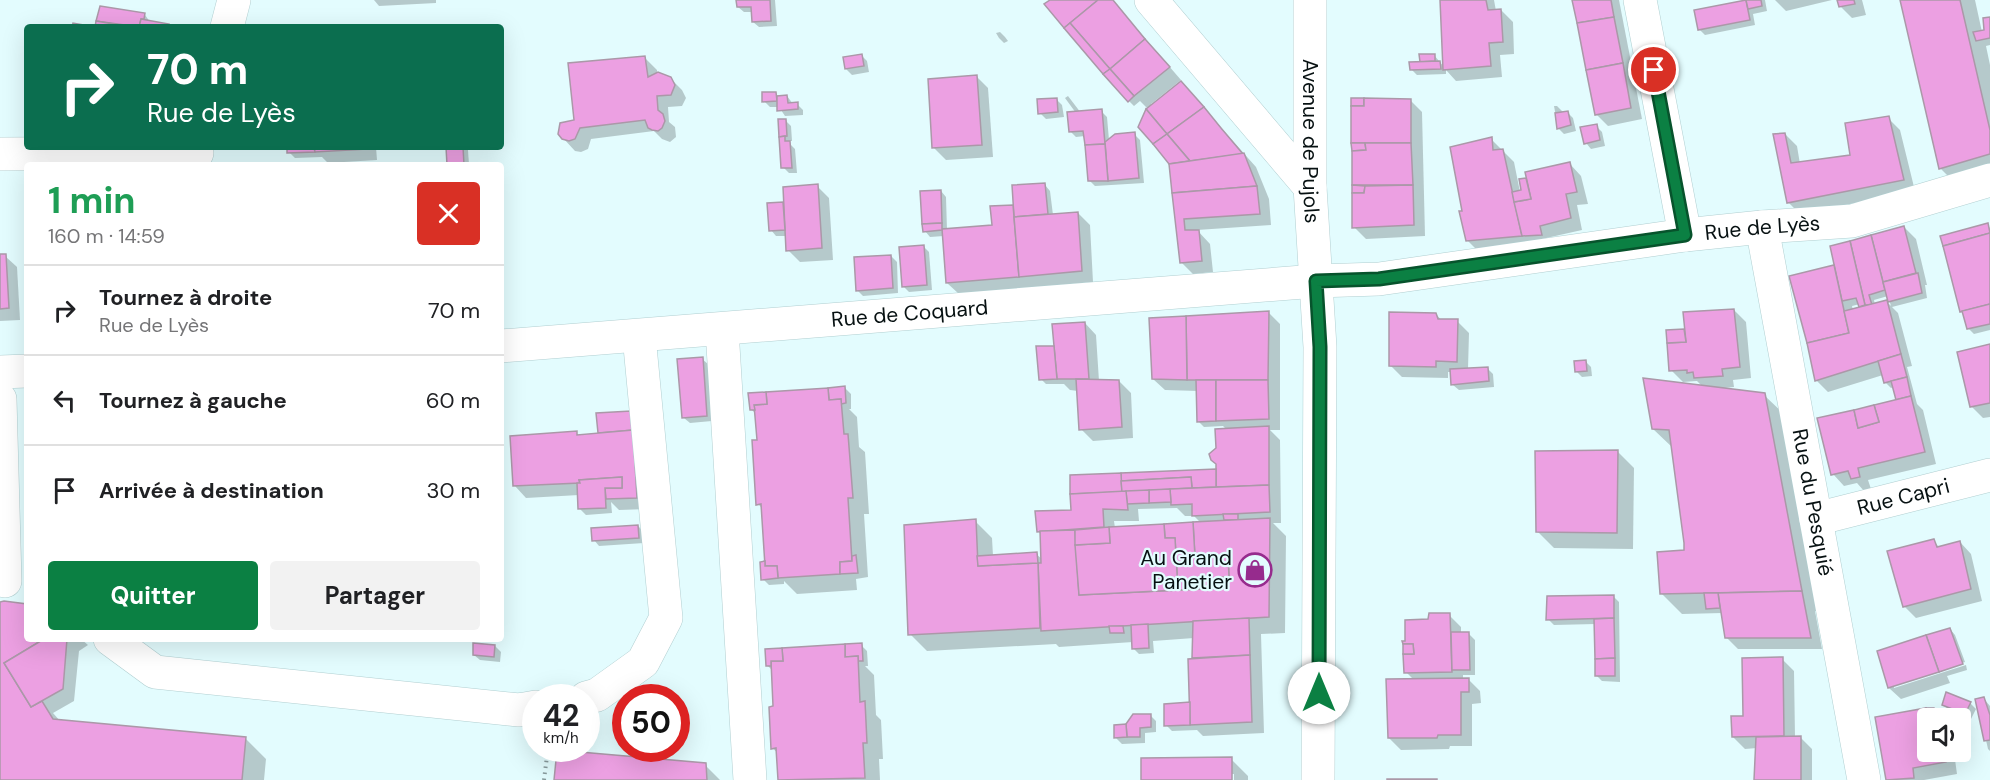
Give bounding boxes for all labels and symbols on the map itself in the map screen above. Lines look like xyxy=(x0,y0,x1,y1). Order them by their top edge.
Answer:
pin xyxy=(1628,44,1679,95)
street label: Avenue de Pujols xyxy=(1296,59,1326,224)
street label: Rue de Lyès xyxy=(1703,209,1821,247)
street label: Rue de Coquard xyxy=(830,293,989,334)
street label: Rue du Pesquié xyxy=(1785,426,1840,578)
street label: Rue Capri xyxy=(1854,472,1953,522)
place label: Au Grand Panetier xyxy=(1140,544,1232,596)
shop icon: Au Grand Panetier xyxy=(1237,552,1273,588)
position arrow xyxy=(1287,661,1351,725)
speed limit sign: 50 xyxy=(612,684,690,762)

